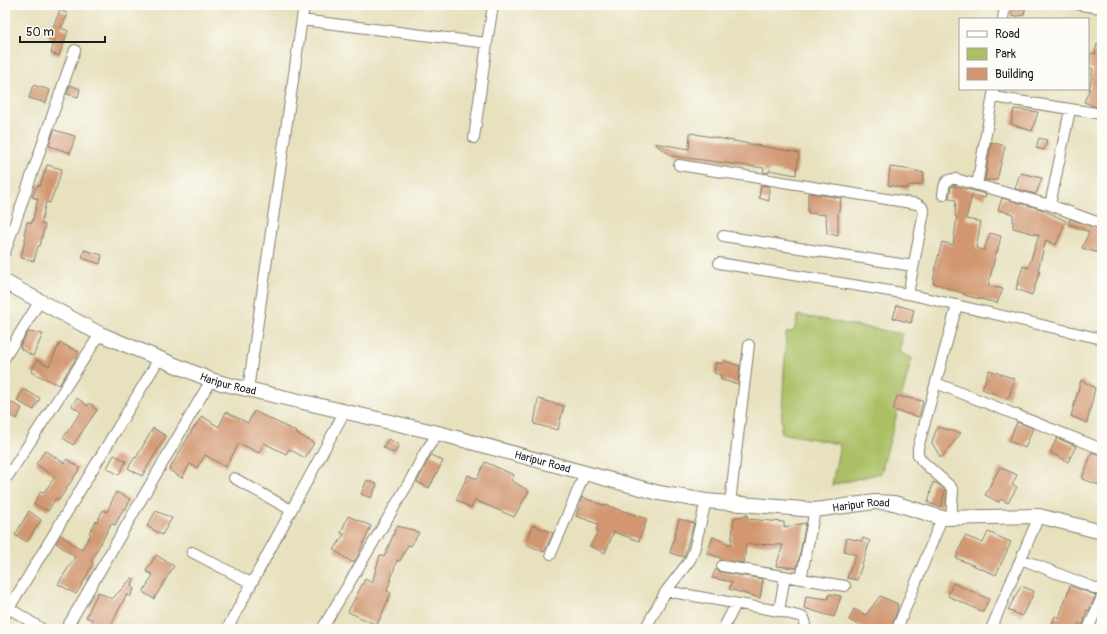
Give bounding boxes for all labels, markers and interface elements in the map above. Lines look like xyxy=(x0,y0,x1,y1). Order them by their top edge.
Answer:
scale bar xyxy=(20,18,105,44)
legend xyxy=(959,18,1089,90)
text: 50 m xyxy=(26,25,54,40)
text: Road xyxy=(995,27,1020,42)
text: Park xyxy=(995,47,1016,62)
text: Building xyxy=(995,67,1034,82)
street label: Haripur Road xyxy=(198,370,258,397)
street label: Haripur Road xyxy=(513,448,572,475)
street label: Haripur Road xyxy=(831,495,890,514)

